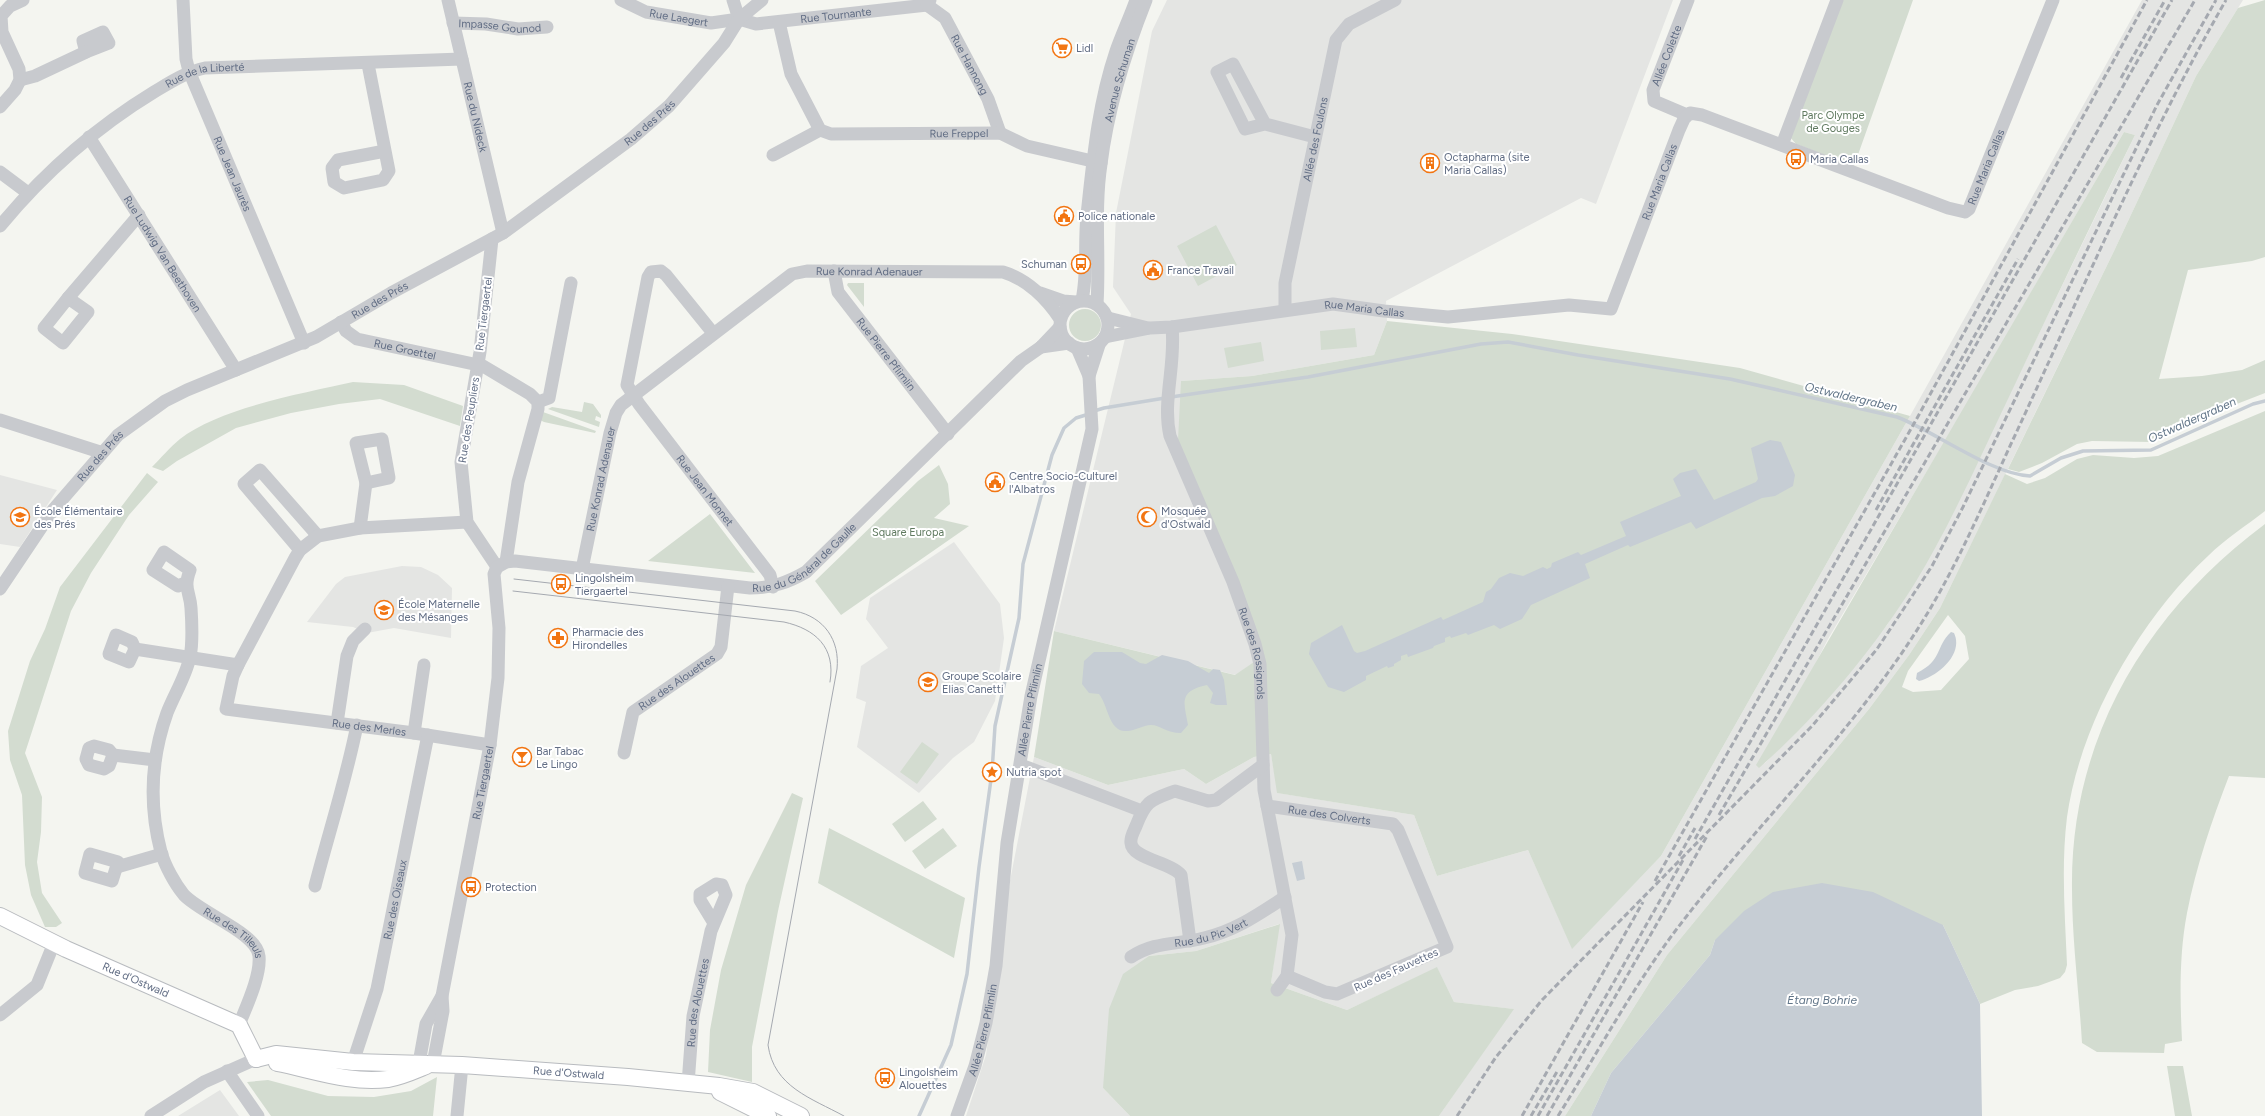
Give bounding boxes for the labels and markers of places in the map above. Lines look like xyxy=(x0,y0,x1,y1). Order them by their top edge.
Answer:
supermarket icon: Lidl xyxy=(1051,37,1073,59)
place label: Lidl xyxy=(1076,42,1093,55)
bus stop icon: Maria Callas xyxy=(1785,148,1807,170)
place label: Octapharma (site Maria Callas) xyxy=(1444,151,1530,177)
building icon: Octapharma (site Maria Callas) xyxy=(1419,152,1441,174)
place label: Maria Callas xyxy=(1810,153,1869,166)
public building icon: Police nationale xyxy=(1053,205,1075,227)
place label: Police nationale xyxy=(1078,210,1155,223)
bus stop icon: Schuman xyxy=(1070,253,1092,275)
place label: Schuman xyxy=(1021,258,1067,271)
public building icon: France Travail xyxy=(1142,259,1164,281)
place label: France Travail xyxy=(1167,264,1234,277)
place label: Centre Socio-Culturel l'Albatros xyxy=(1009,470,1117,496)
public building icon: Centre Socio-Culturel l'Albatros xyxy=(984,471,1006,493)
place label: École Élémentaire des Prés xyxy=(34,505,122,531)
place label: Mosquée d'Ostwald xyxy=(1161,505,1210,531)
school or university icon: École Élémentaire des Prés xyxy=(9,506,31,528)
mosque icon: Mosquée d'Ostwald xyxy=(1136,506,1158,528)
place label: Lingolsheim Tiergaertel xyxy=(575,572,634,598)
bus stop icon: Lingolsheim Tiergaertel xyxy=(550,573,572,595)
place label: École Maternelle des Mésanges xyxy=(398,598,480,624)
school or university icon: École Maternelle des Mésanges xyxy=(373,599,395,621)
place label: Pharmacie des Hirondelles xyxy=(572,626,644,652)
pharmacy icon: Pharmacie des Hirondelles xyxy=(547,627,569,649)
place label: Groupe Scolaire Elias Canetti xyxy=(942,670,1021,696)
school or university icon: Groupe Scolaire Elias Canetti xyxy=(917,671,939,693)
place label: Bar Tabac Le Lingo xyxy=(536,745,584,771)
bar icon: Bar Tabac Le Lingo xyxy=(511,746,533,768)
place icon: Nutria spot xyxy=(981,761,1003,783)
place label: Nutria spot xyxy=(1006,766,1062,779)
bus stop icon: Protection xyxy=(460,876,482,898)
place label: Protection xyxy=(485,881,537,894)
place label: Lingolsheim Alouettes xyxy=(899,1066,958,1092)
bus stop icon: Lingolsheim Alouettes xyxy=(874,1067,896,1089)

